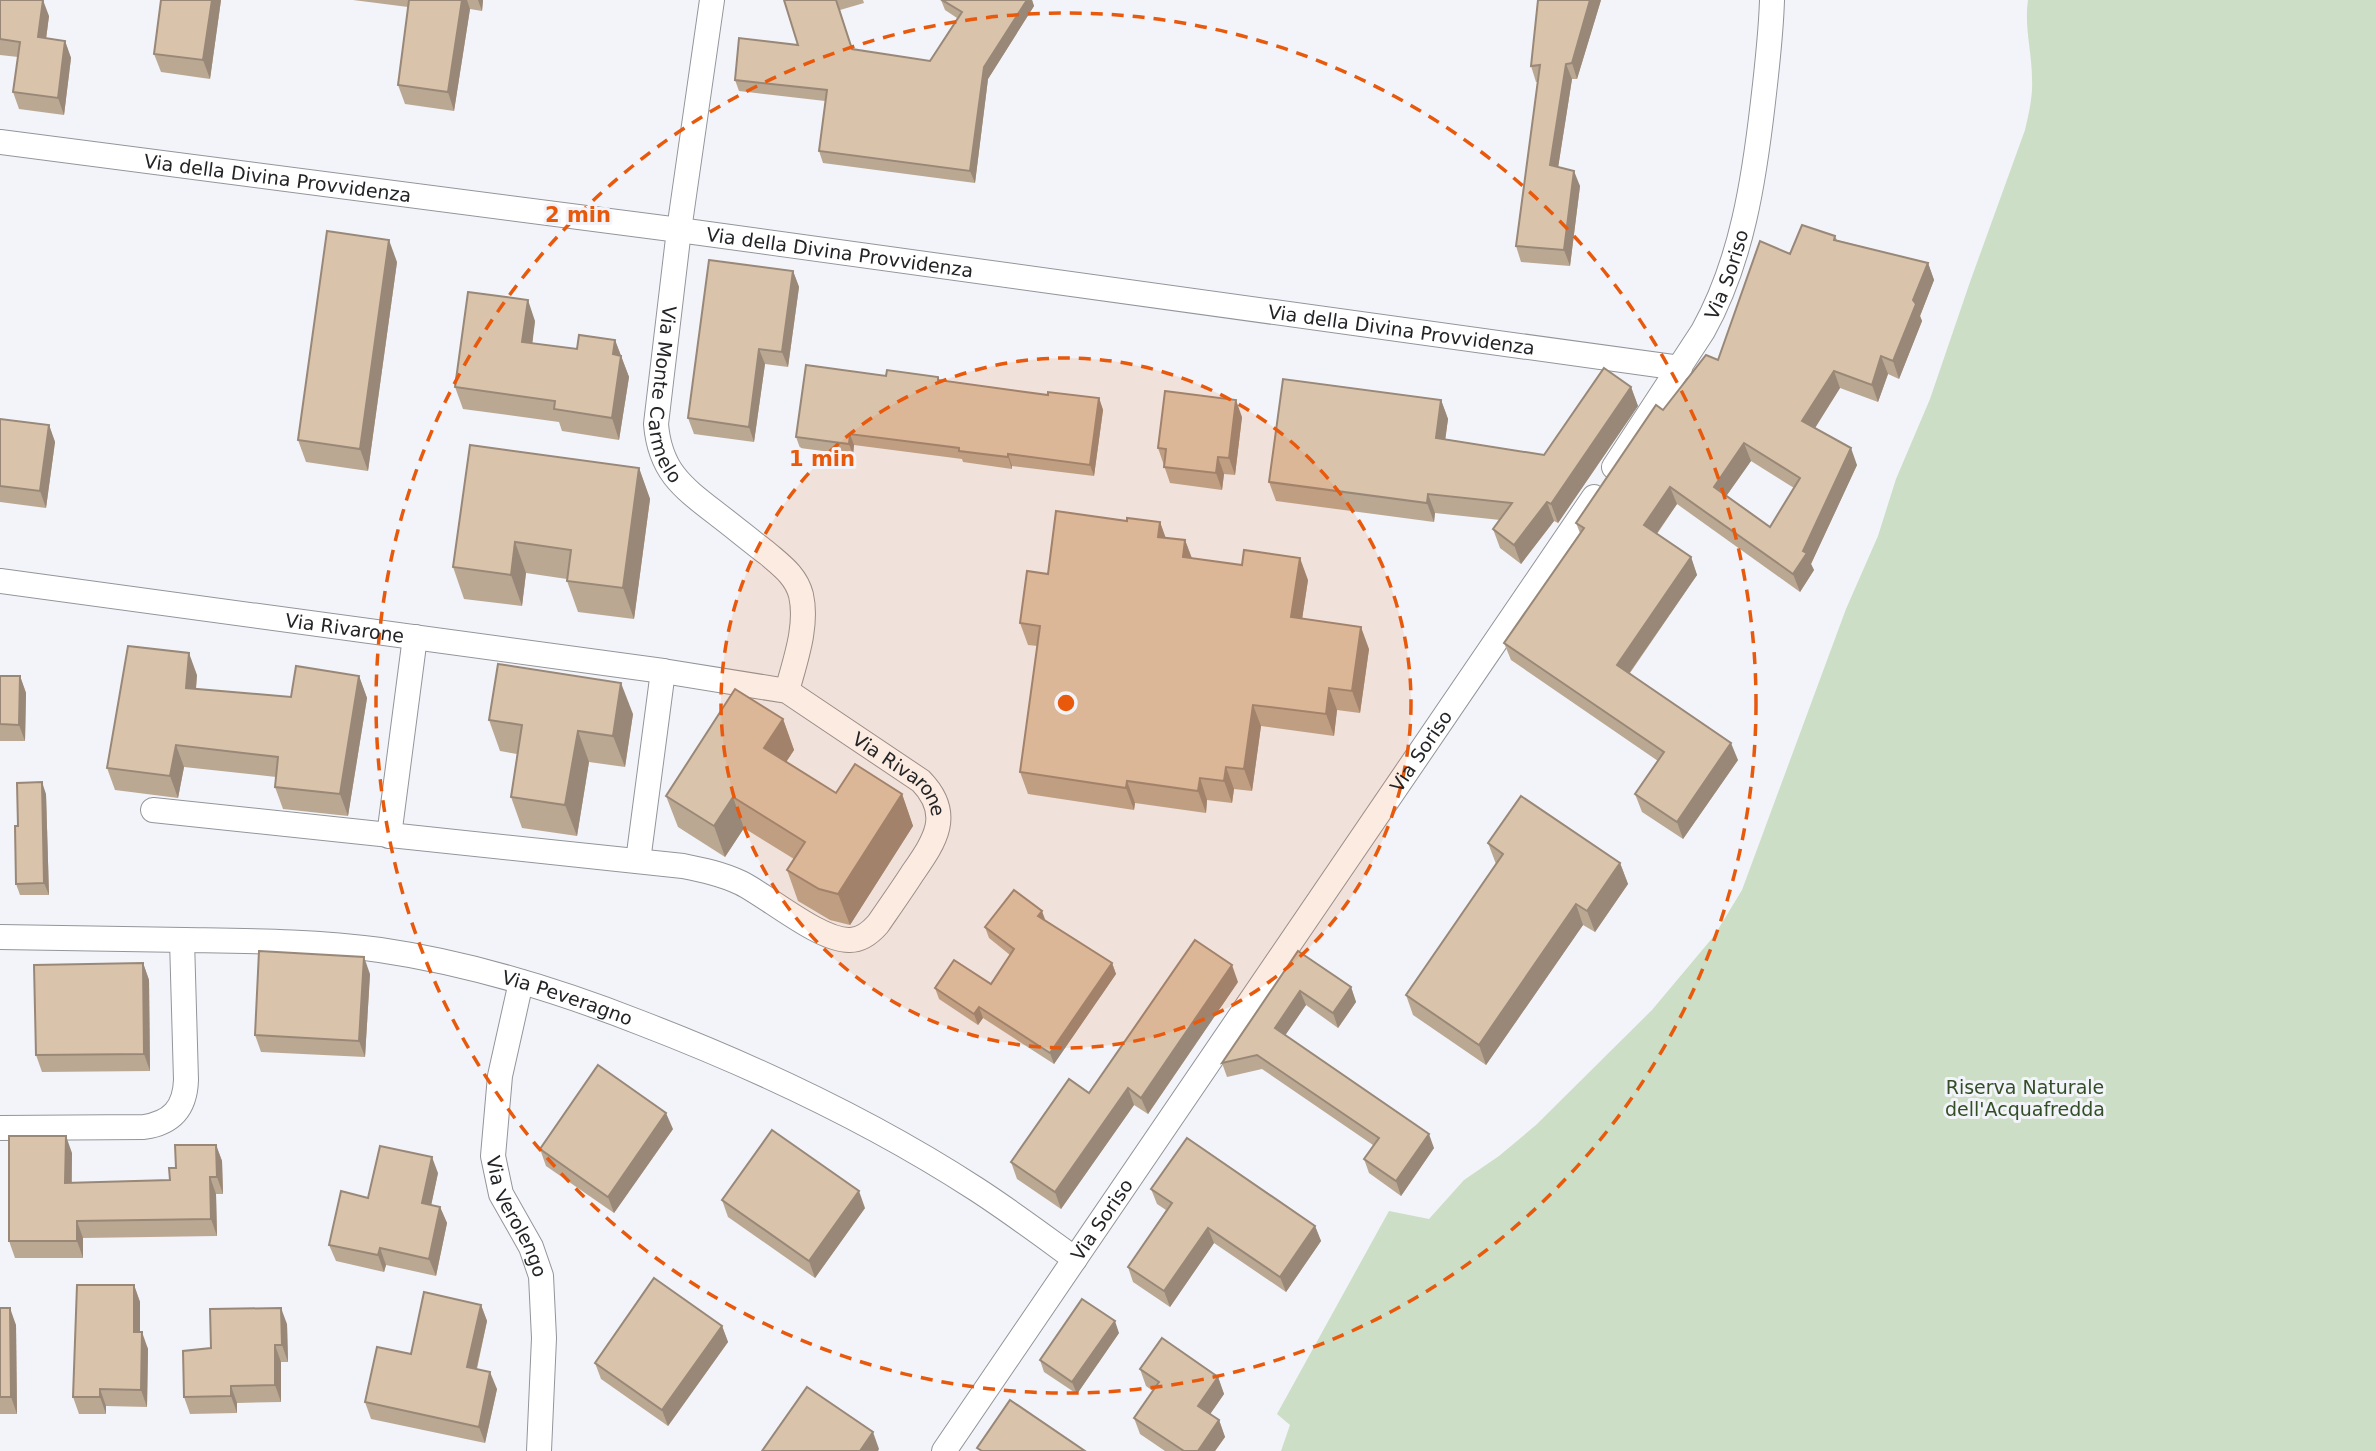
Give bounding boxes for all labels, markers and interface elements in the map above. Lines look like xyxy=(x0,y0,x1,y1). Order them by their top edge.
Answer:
street label: Via della Divina Provvidenza xyxy=(143,150,413,206)
text: 2 min xyxy=(545,203,611,227)
street label: Via della Divina Provvidenza xyxy=(705,223,975,281)
street label: Via Soriso xyxy=(1700,227,1752,323)
street label: Via della Divina Provvidenza xyxy=(1267,300,1536,359)
street label: Via Monte Carmelo xyxy=(645,305,687,487)
text: 1 min xyxy=(789,447,855,471)
street label: Via Rivarone xyxy=(284,609,406,647)
centre of rings xyxy=(1054,691,1078,715)
street label: Via Soriso xyxy=(1385,706,1456,796)
street label: Via Rivarone xyxy=(848,727,950,818)
street label: Via Peveragno xyxy=(500,966,636,1030)
park label: Riserva Naturale dell'Acquafredda xyxy=(1945,1076,2105,1120)
street label: Via Verolengo xyxy=(482,1154,551,1280)
street label: Via Soriso xyxy=(1066,1175,1137,1265)

